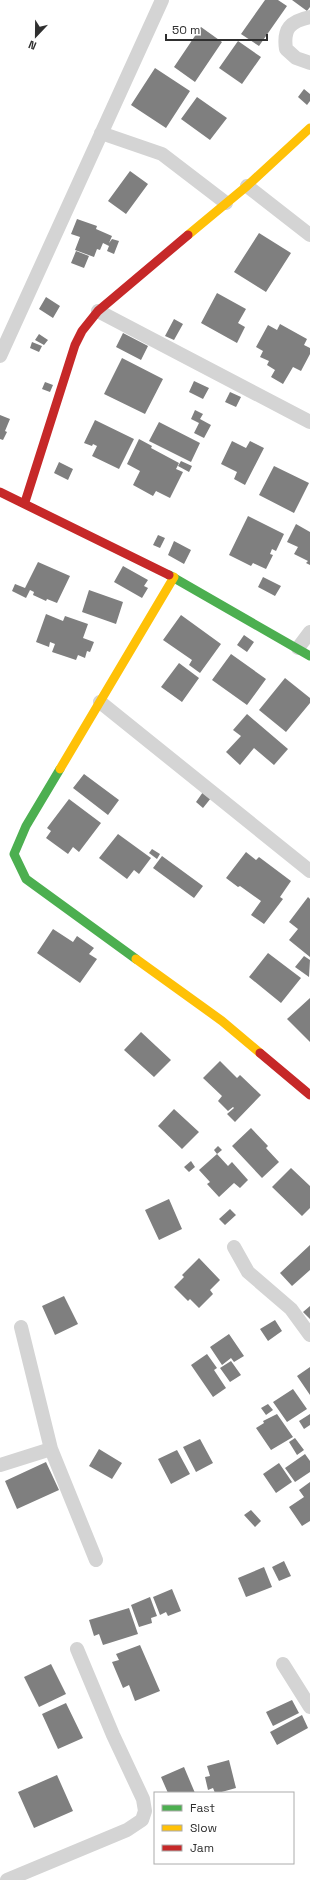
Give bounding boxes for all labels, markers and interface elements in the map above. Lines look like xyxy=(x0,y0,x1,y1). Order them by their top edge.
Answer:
north arrow xyxy=(16,16,56,56)
scale bar xyxy=(166,16,267,42)
text: 50 m xyxy=(172,22,200,38)
text: N xyxy=(26,37,38,53)
legend xyxy=(154,1792,294,1864)
text: Fast xyxy=(190,1800,215,1816)
text: Slow xyxy=(190,1820,217,1836)
text: Jam xyxy=(190,1840,214,1856)

